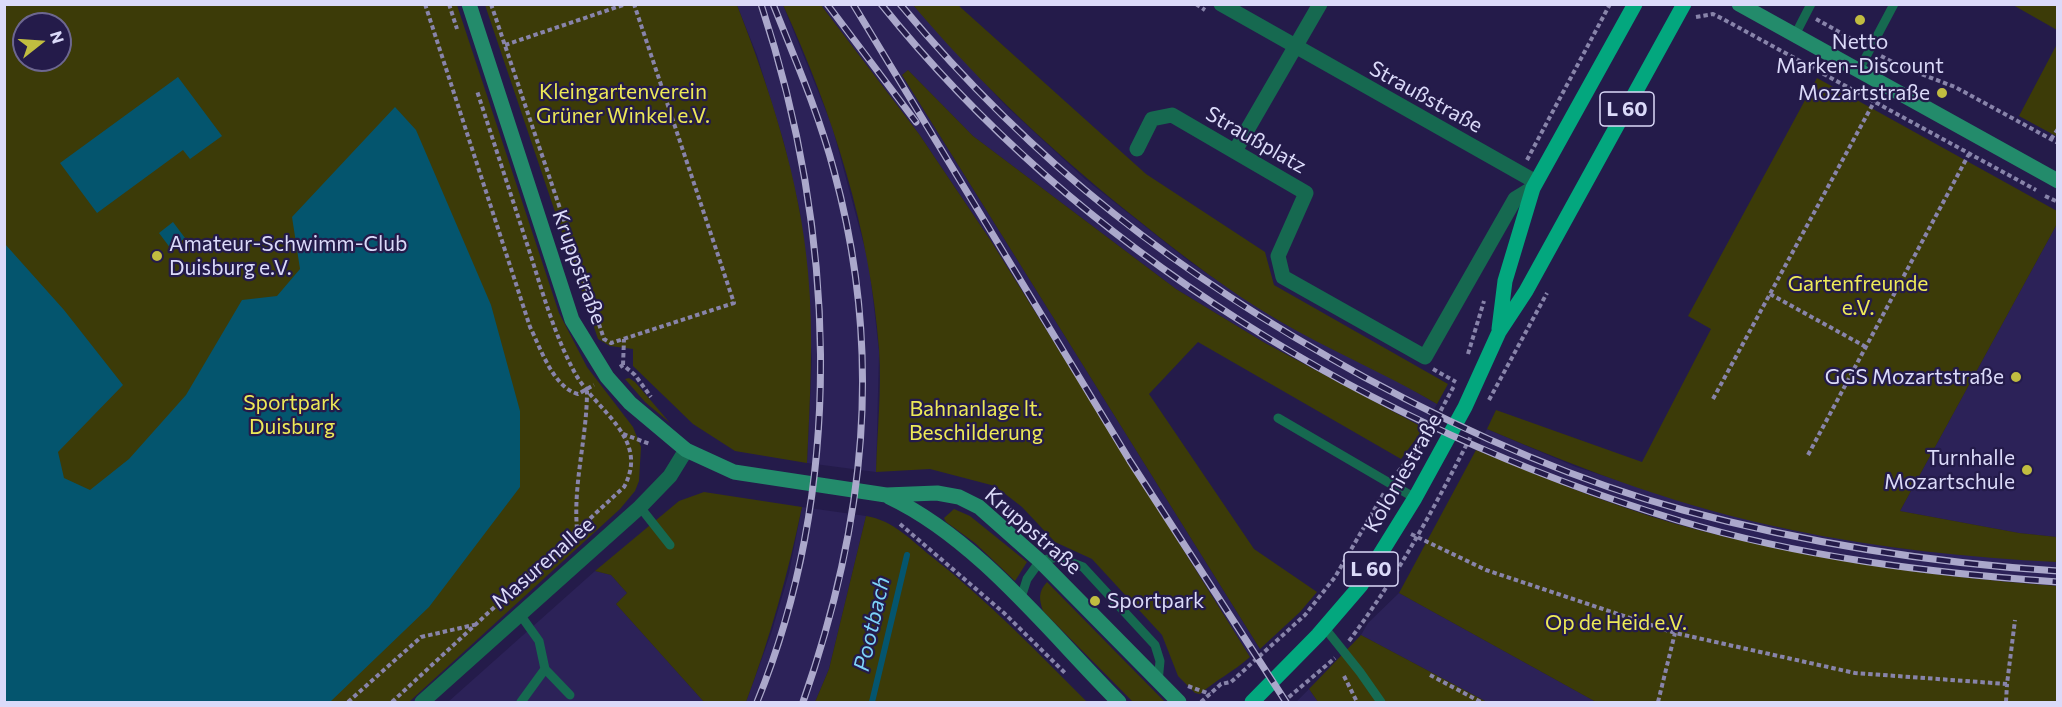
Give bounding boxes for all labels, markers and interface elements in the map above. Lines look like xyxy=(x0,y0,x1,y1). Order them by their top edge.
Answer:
north arrow xyxy=(12,12,72,72)
marker: Netto Marken-Discount xyxy=(1853,13,1867,27)
text: N xyxy=(47,29,69,46)
place label: Netto Marken-Discount xyxy=(1776,29,1944,79)
street label: Straußstraße xyxy=(1365,56,1487,138)
park label: Kleingartenverein Grüner Winkel e.V. xyxy=(536,79,710,129)
place label: Mozartstraße xyxy=(1798,80,1930,106)
marker: Mozartstraße xyxy=(1935,86,1949,100)
road number: L 60 xyxy=(1600,92,1654,126)
street label: Straußplatz xyxy=(1201,101,1311,179)
street label: Kruppstraße xyxy=(547,206,611,328)
place label: Amateur-Schwimm-Club Duisburg e.V. xyxy=(169,231,407,281)
marker: Amateur-Schwimm-Club Duisburg e.V. xyxy=(150,249,164,263)
park label: Gartenfreunde e.V. xyxy=(1788,271,1928,321)
place label: GGS Mozartstraße xyxy=(1825,364,2004,390)
marker: GGS Mozartstraße xyxy=(2009,370,2023,384)
park label: Sportpark Duisburg xyxy=(243,390,341,440)
park label: Bahnanlage lt. Beschilderung xyxy=(909,396,1043,446)
street label: Koloniestraße xyxy=(1359,409,1447,537)
place label: Turnhalle Mozartschule xyxy=(1884,445,2015,495)
marker: Turnhalle Mozartschule xyxy=(2020,463,2034,477)
street label: Kruppstraße xyxy=(979,482,1087,580)
street label: Masurenallee xyxy=(487,512,599,614)
road number: L 60 xyxy=(1344,552,1398,586)
water label: Pootbach xyxy=(848,574,896,674)
place label: Sportpark xyxy=(1107,588,1204,614)
marker: Sportpark xyxy=(1088,594,1102,608)
park label: Op de Heid e.V. xyxy=(1545,610,1687,636)

